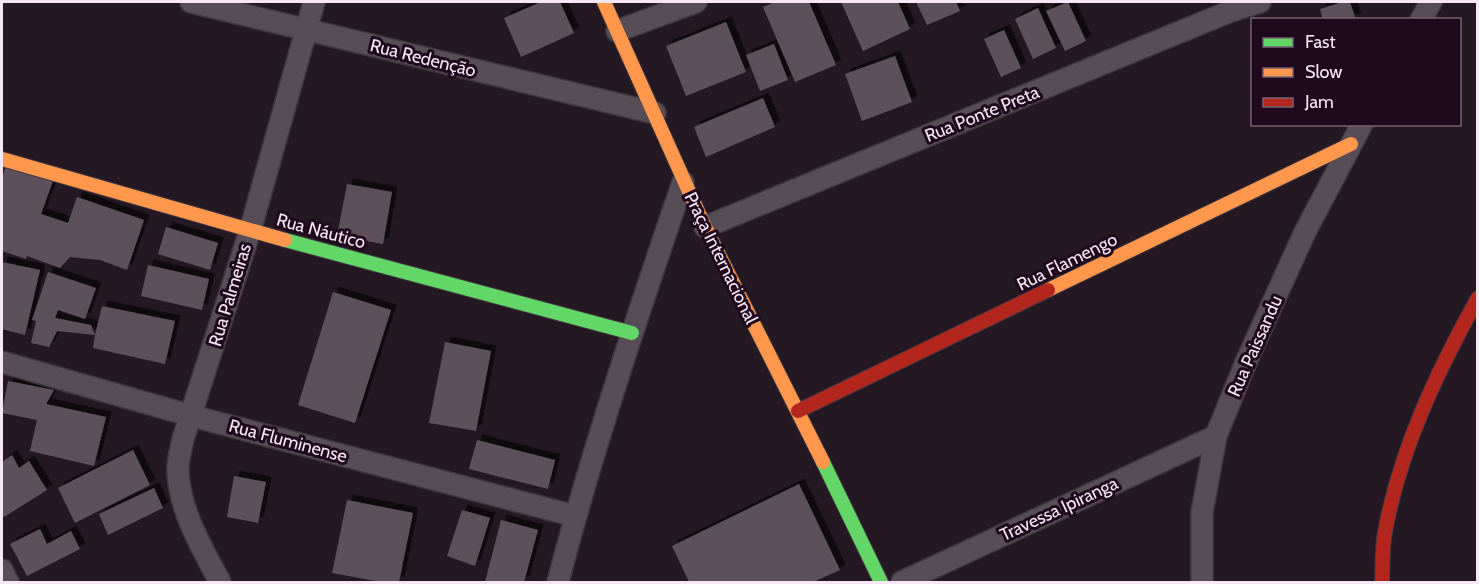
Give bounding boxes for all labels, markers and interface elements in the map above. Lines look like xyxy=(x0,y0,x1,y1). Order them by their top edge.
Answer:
legend xyxy=(1251,18,1461,126)
text: Fast xyxy=(1305,31,1336,53)
street label: Rua Redenção xyxy=(368,34,478,82)
text: Slow xyxy=(1305,61,1342,83)
street label: Rua Ponte Preta xyxy=(922,81,1043,147)
text: Jam xyxy=(1304,91,1334,113)
street label: Praça Internacional xyxy=(680,188,763,328)
street label: Rua Náutico xyxy=(274,209,368,253)
street label: Rua Flamengo xyxy=(1013,228,1121,296)
street label: Rua Palmeiras xyxy=(204,241,256,349)
street label: Rua Paissandu xyxy=(1223,292,1287,400)
street label: Rua Fluminense xyxy=(226,415,350,467)
street label: Travessa Ipiranga xyxy=(997,472,1122,546)

